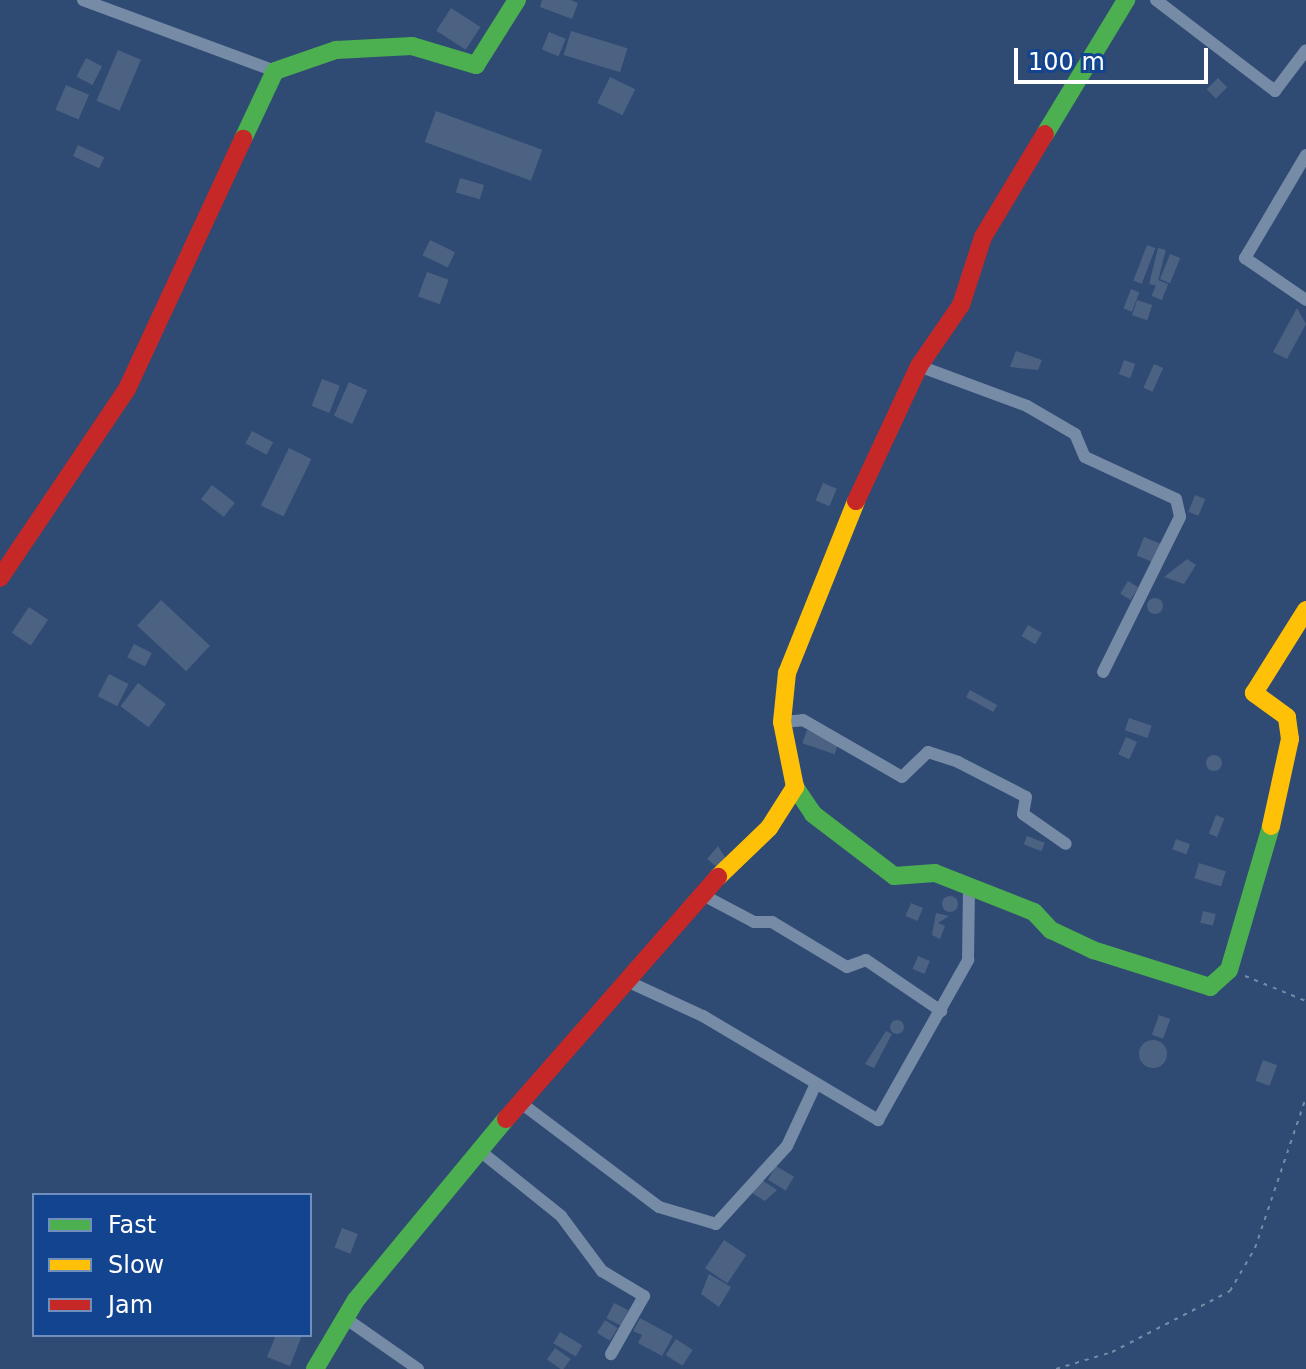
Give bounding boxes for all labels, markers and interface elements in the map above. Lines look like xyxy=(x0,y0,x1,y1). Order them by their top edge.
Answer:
scale bar xyxy=(1018,32,1212,82)
text: 100 m xyxy=(1028,48,1105,76)
legend xyxy=(32,1193,312,1337)
text: Fast xyxy=(108,1211,156,1239)
text: Slow xyxy=(108,1251,164,1279)
text: Jam xyxy=(108,1291,153,1319)

